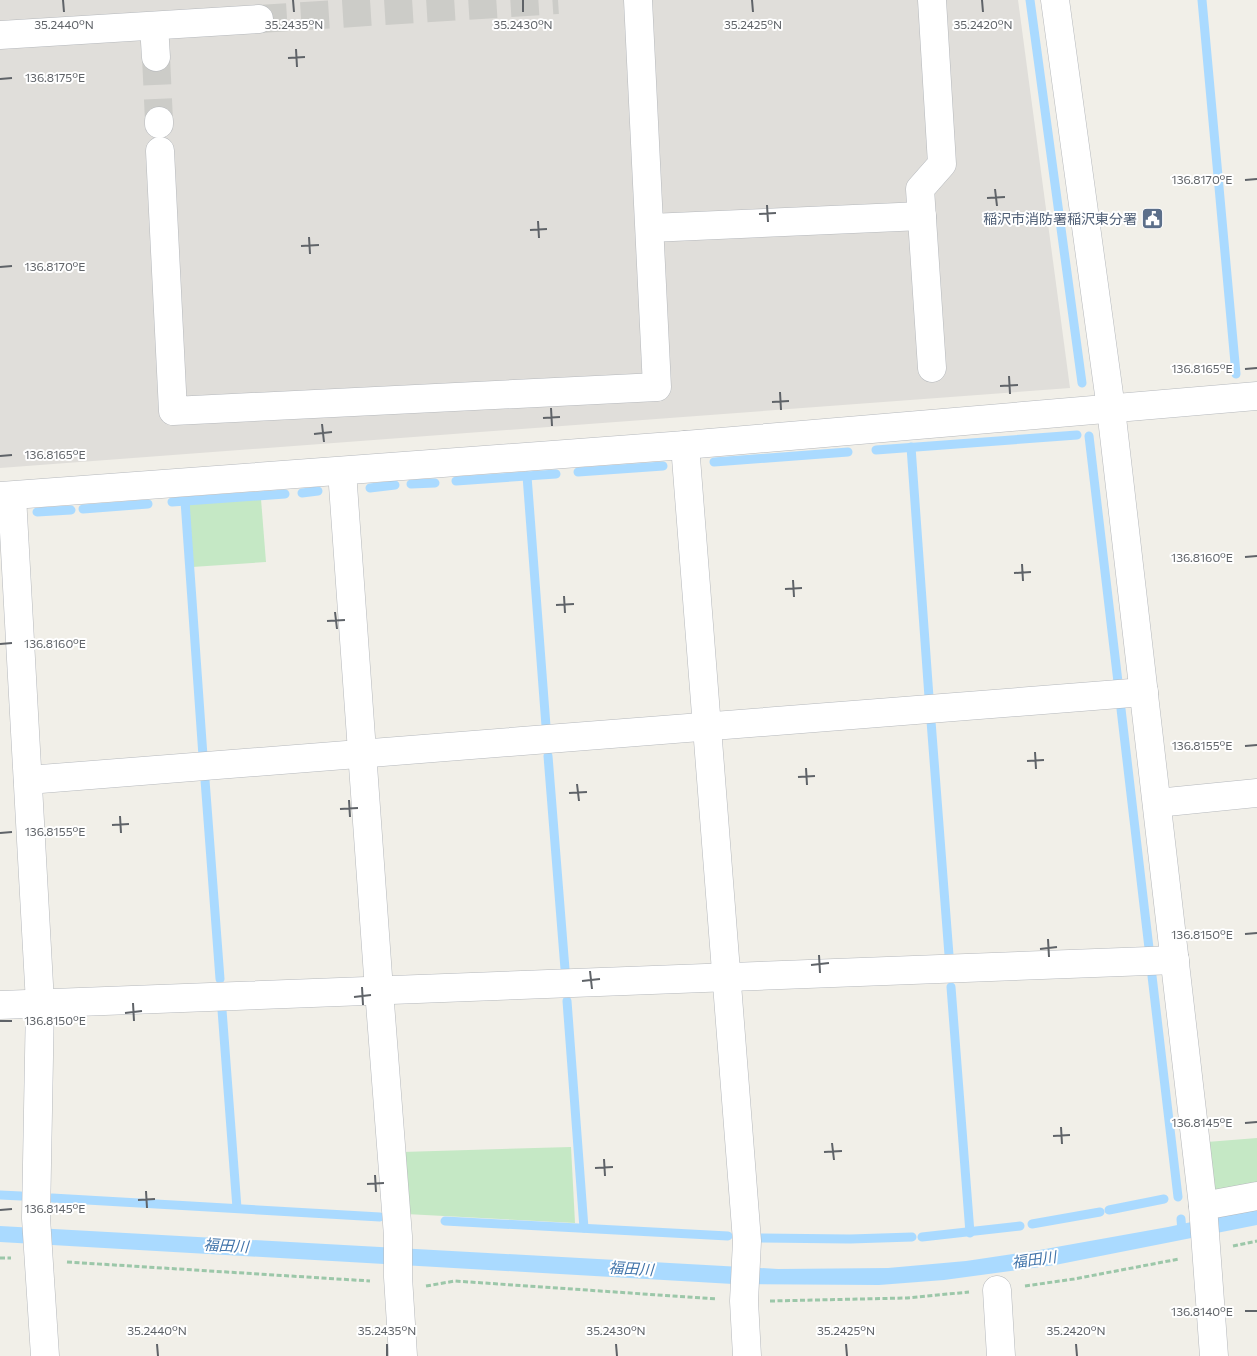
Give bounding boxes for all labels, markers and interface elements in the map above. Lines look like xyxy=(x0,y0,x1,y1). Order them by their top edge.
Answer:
text: 35.2440°N xyxy=(34,17,94,31)
text: 35.2435°N xyxy=(265,17,323,31)
text: 35.2430°N xyxy=(493,17,553,31)
text: 35.2425°N xyxy=(724,17,782,31)
text: 35.2420°N xyxy=(954,17,1012,31)
text: 136.8175°E xyxy=(25,70,85,84)
text: 136.8170°E xyxy=(1172,172,1232,186)
public building icon: 稲沢市消防署稲沢東分署 xyxy=(1141,207,1165,231)
place label: 稲沢市消防署稲沢東分署 xyxy=(983,210,1137,227)
text: 136.8170°E xyxy=(25,259,85,273)
text: 136.8165°E xyxy=(1171,361,1233,375)
text: 136.8165°E xyxy=(24,447,86,461)
text: 136.8160°E xyxy=(1171,550,1233,564)
text: 136.8160°E xyxy=(24,636,86,650)
text: 136.8155°E xyxy=(1172,738,1232,752)
text: 136.8155°E xyxy=(25,824,85,838)
text: 136.8150°E xyxy=(1171,927,1233,941)
text: 136.8150°E xyxy=(24,1013,86,1027)
text: 136.8145°E xyxy=(1172,1115,1232,1129)
text: 136.8145°E xyxy=(25,1201,85,1215)
water label: 福田川 xyxy=(203,1235,251,1255)
water label: 福田川 xyxy=(1010,1247,1059,1271)
water label: 福田川 xyxy=(608,1258,656,1278)
text: 136.8140°E xyxy=(1171,1304,1233,1318)
text: 35.2440°N xyxy=(127,1323,187,1337)
text: 35.2435°N xyxy=(358,1323,416,1337)
text: 35.2430°N xyxy=(586,1323,646,1337)
text: 35.2425°N xyxy=(817,1323,875,1337)
text: 35.2420°N xyxy=(1047,1323,1105,1337)

